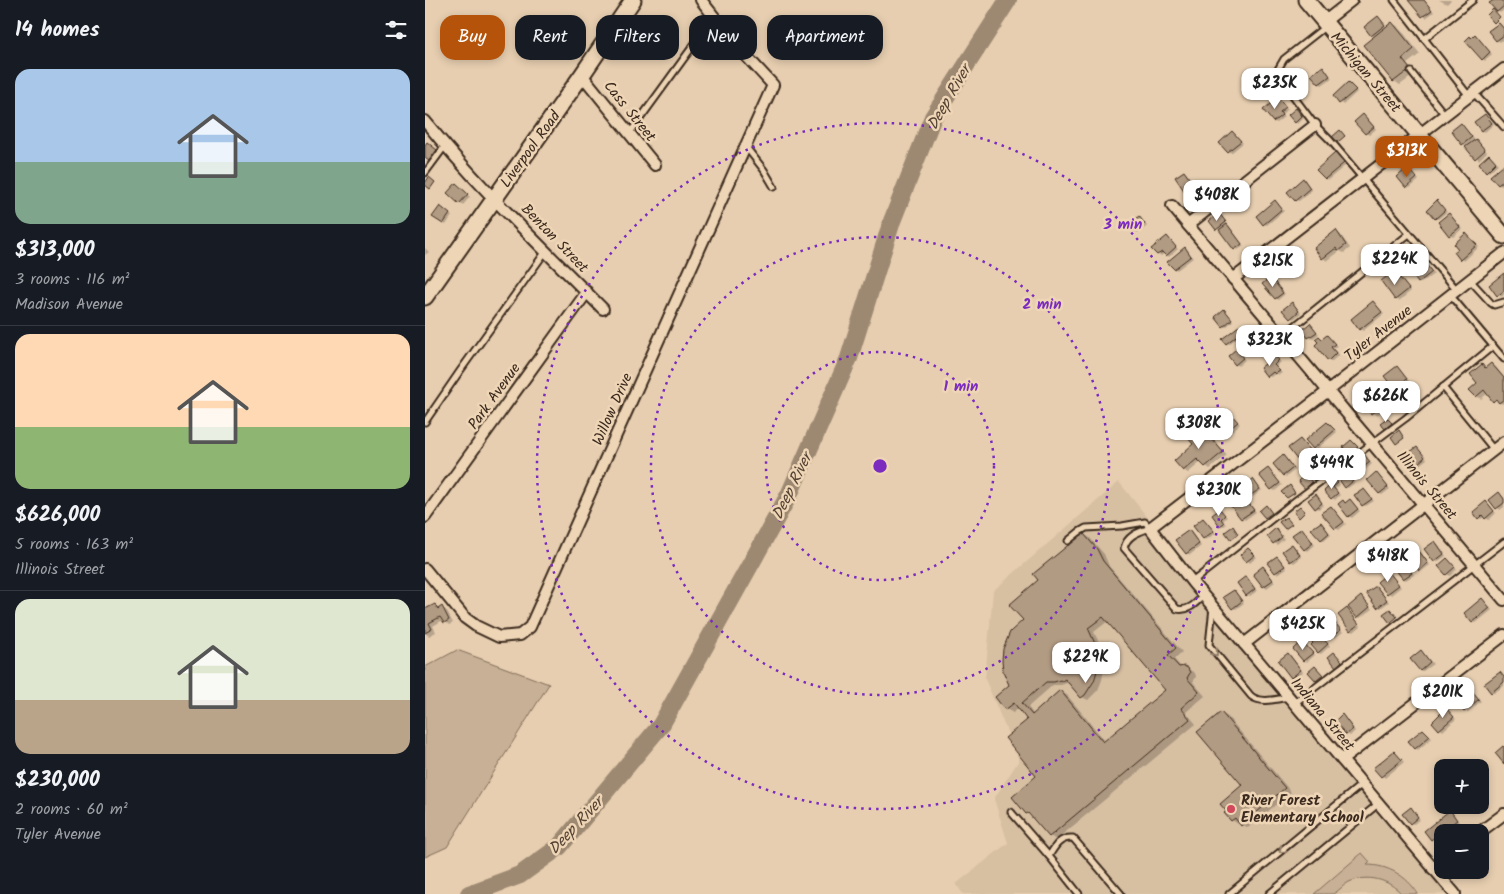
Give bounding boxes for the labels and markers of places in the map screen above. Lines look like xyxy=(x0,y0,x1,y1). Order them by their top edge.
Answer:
pin: $235K xyxy=(1240,68,1310,110)
pin: $313K xyxy=(1372,136,1442,178)
pin: $408K xyxy=(1182,180,1252,222)
pin: $224K xyxy=(1360,244,1430,286)
pin: $215K xyxy=(1238,246,1308,288)
pin: $323K xyxy=(1235,324,1305,367)
pin: $626K xyxy=(1351,380,1421,423)
pin: $308K xyxy=(1164,408,1234,450)
pin: $449K xyxy=(1297,448,1367,490)
centre of rings xyxy=(871,457,889,475)
pin: $230K xyxy=(1184,474,1254,517)
pin: $418K xyxy=(1353,540,1423,583)
pin: $425K xyxy=(1268,608,1338,651)
pin: $229K xyxy=(1051,642,1121,684)
pin: $201K xyxy=(1408,676,1478,719)
place label: River Forest Elementary School xyxy=(1241,789,1364,830)
marker: River Forest Elementary School xyxy=(1225,803,1237,815)

